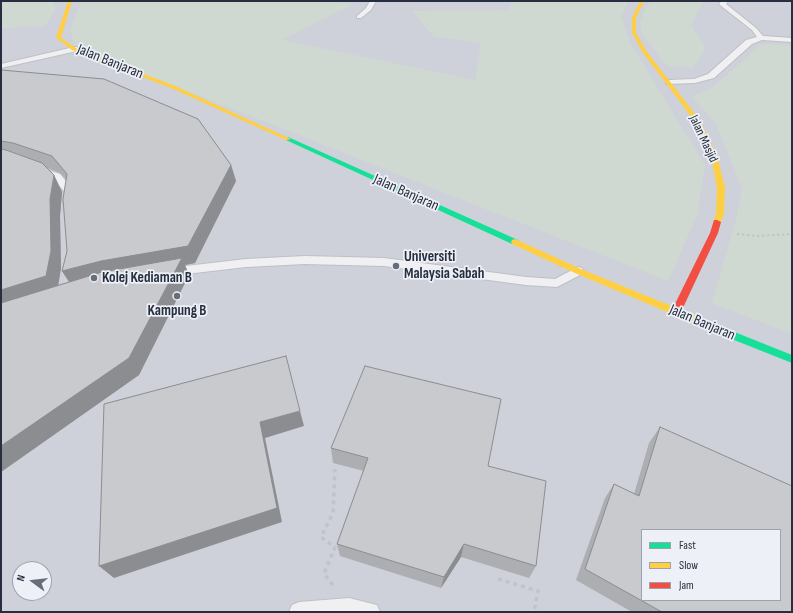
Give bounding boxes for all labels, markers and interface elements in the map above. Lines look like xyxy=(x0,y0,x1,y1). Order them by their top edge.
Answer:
street label: Jalan Banjaran xyxy=(74,41,146,83)
street label: Jalan Masjid xyxy=(685,113,721,165)
street label: Jalan Banjaran xyxy=(370,171,442,215)
place label: Universiti Malaysia Sabah xyxy=(404,248,484,283)
marker: Universiti Malaysia Sabah xyxy=(391,261,401,271)
place label: Kolej Kediaman B xyxy=(102,269,192,287)
marker: Kolej Kediaman B xyxy=(89,273,99,283)
marker: Kampung B xyxy=(172,291,182,301)
street label: Jalan Banjaran xyxy=(666,301,738,345)
place label: Kampung B xyxy=(148,302,206,320)
legend xyxy=(641,529,781,601)
text: Fast xyxy=(679,538,696,553)
text: Slow xyxy=(679,558,698,573)
north arrow xyxy=(12,561,52,601)
text: N xyxy=(14,574,28,583)
text: Jam xyxy=(679,578,694,593)

